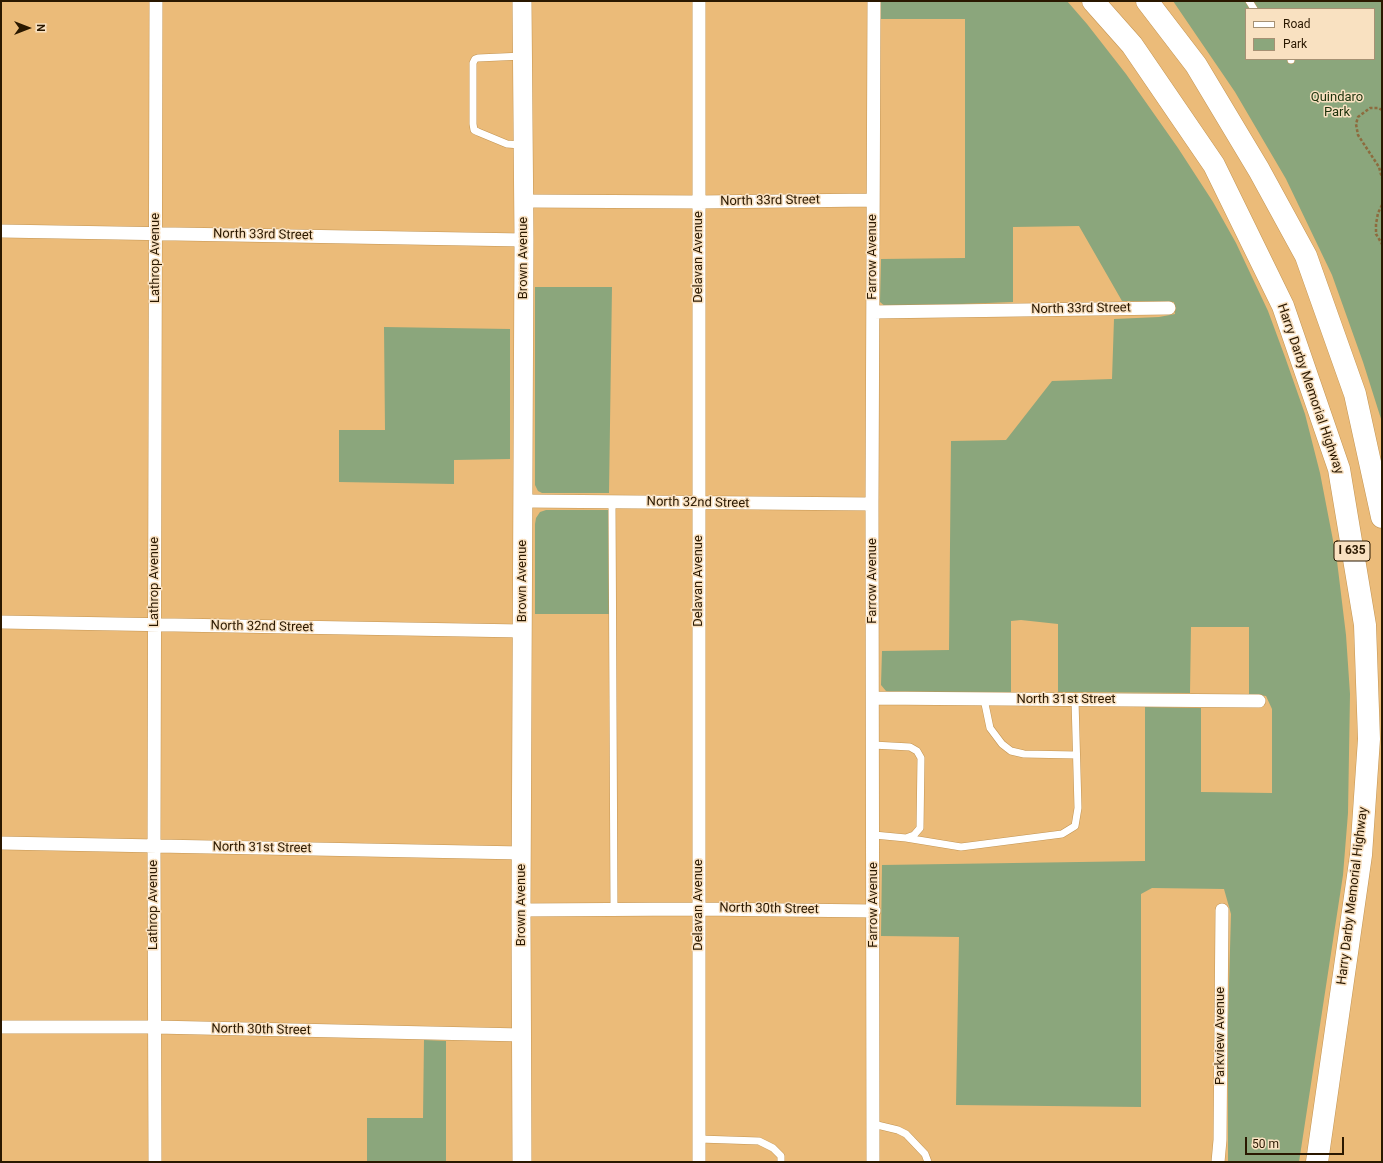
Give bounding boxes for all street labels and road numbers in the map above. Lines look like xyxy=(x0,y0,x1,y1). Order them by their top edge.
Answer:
street label: North 33rd Street xyxy=(720,192,820,210)
street label: Delavan Avenue xyxy=(691,211,707,303)
street label: Lathrop Avenue xyxy=(148,213,164,303)
street label: Farrow Avenue xyxy=(865,214,881,300)
street label: Brown Avenue xyxy=(516,217,532,299)
street label: North 33rd Street xyxy=(213,226,313,244)
street label: North 33rd Street xyxy=(1031,300,1131,318)
street label: Harry Darby Memorial Highway xyxy=(1273,302,1347,476)
street label: North 32nd Street xyxy=(647,494,749,512)
street label: Delavan Avenue xyxy=(691,535,707,627)
street label: Lathrop Avenue xyxy=(147,537,163,627)
street label: Farrow Avenue xyxy=(865,538,881,624)
street label: Brown Avenue xyxy=(515,540,531,622)
road number: I 635 xyxy=(1334,541,1370,561)
street label: North 32nd Street xyxy=(211,618,313,636)
street label: North 31st Street xyxy=(1016,692,1116,708)
street label: Harry Darby Memorial Highway xyxy=(1334,806,1372,986)
street label: North 31st Street xyxy=(212,839,312,857)
street label: Delavan Avenue xyxy=(691,859,707,951)
street label: Lathrop Avenue xyxy=(146,860,162,950)
street label: Farrow Avenue xyxy=(866,862,882,948)
street label: Brown Avenue xyxy=(514,864,530,946)
street label: North 30th Street xyxy=(719,900,819,918)
street label: Parkview Avenue xyxy=(1213,987,1229,1085)
street label: North 30th Street xyxy=(211,1021,311,1039)

